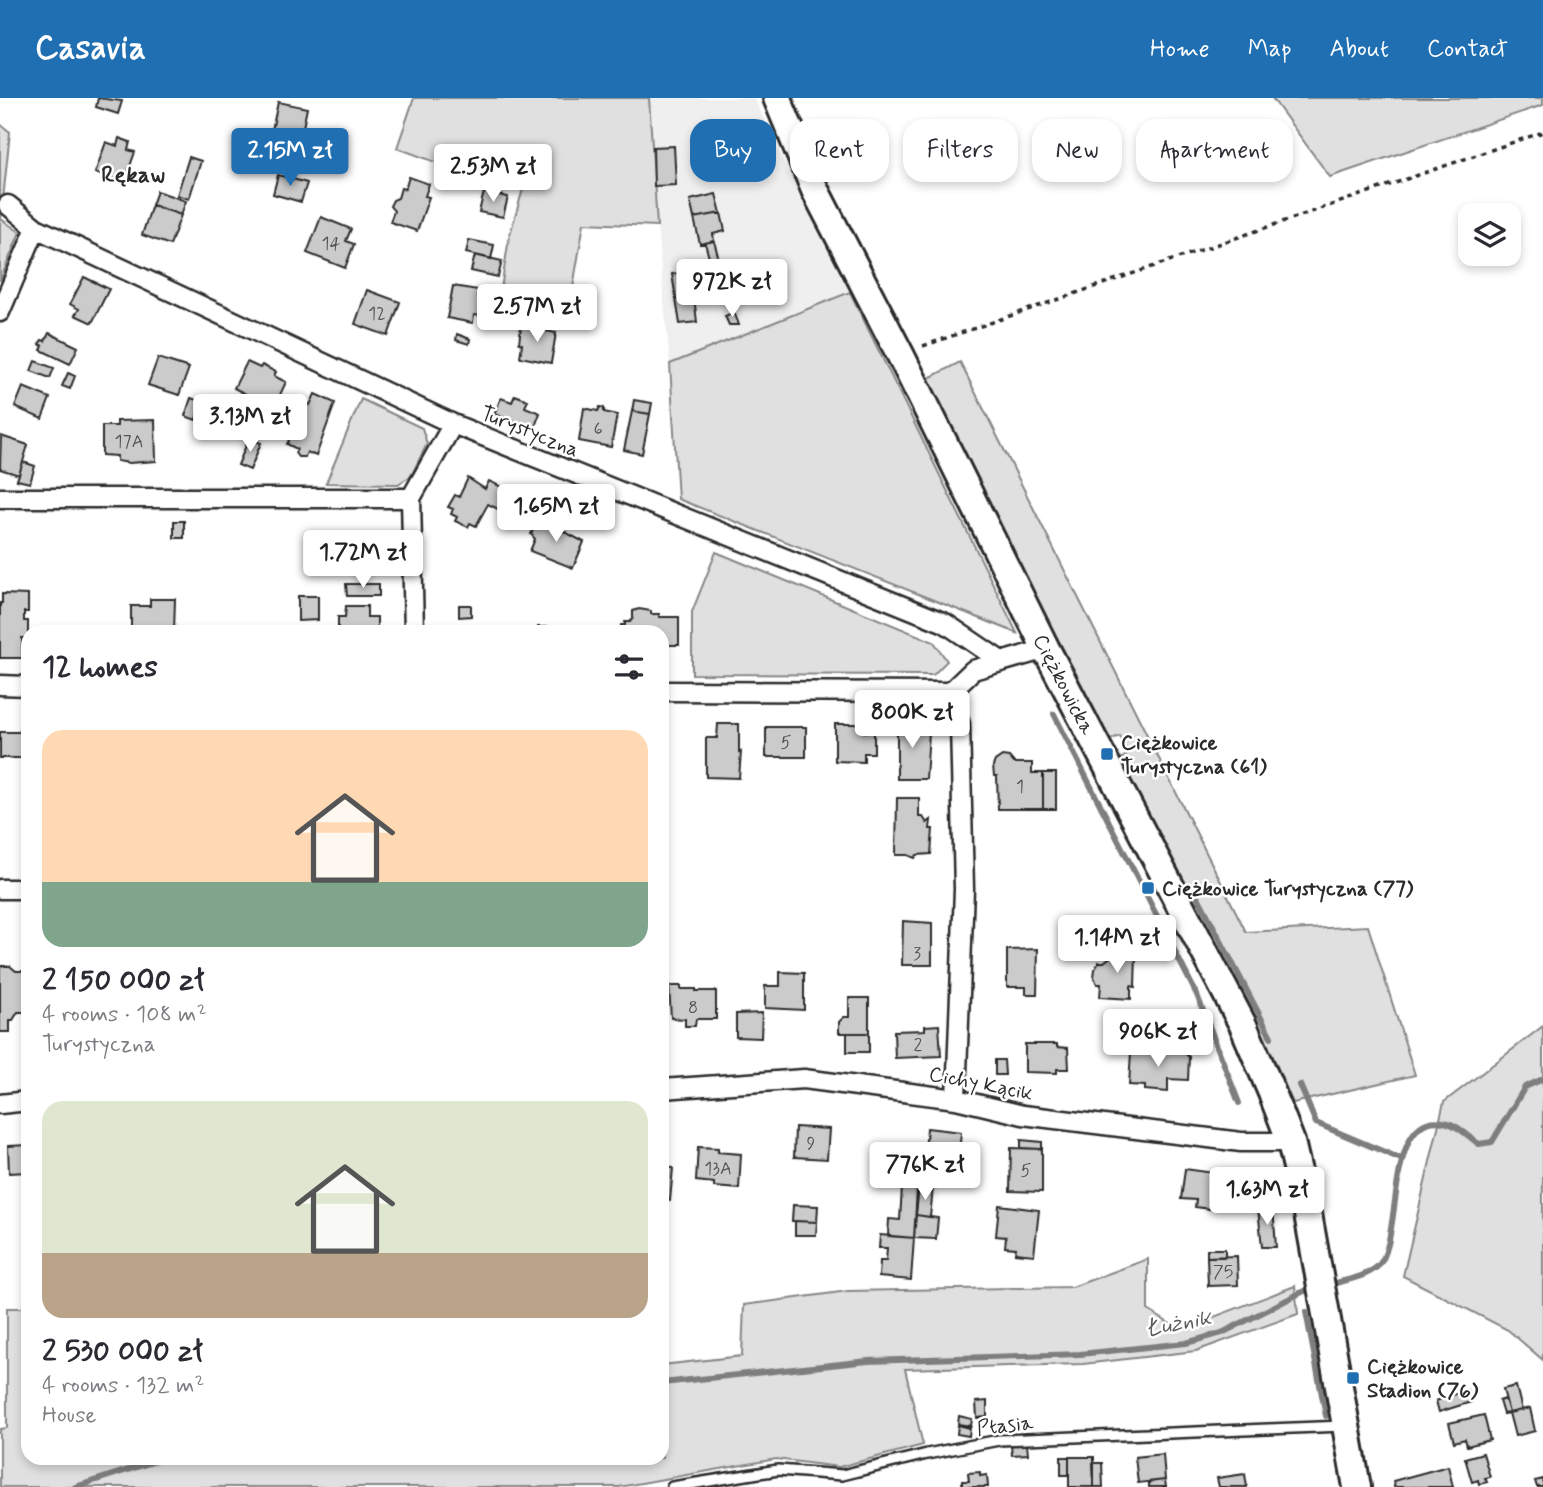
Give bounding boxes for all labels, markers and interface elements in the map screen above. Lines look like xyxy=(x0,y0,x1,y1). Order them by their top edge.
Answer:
text: Casavia xyxy=(35,27,146,71)
text: Home xyxy=(1150,34,1210,65)
text: Map xyxy=(1248,34,1292,65)
text: About xyxy=(1330,34,1389,65)
text: Contact xyxy=(1427,34,1508,65)
chip: Buy xyxy=(690,119,776,182)
chip: Rent xyxy=(790,119,889,182)
chip: Filters xyxy=(903,119,1018,182)
chip: New xyxy=(1032,119,1122,182)
chip: Apartment xyxy=(1136,119,1293,182)
pin: 2.15M zł xyxy=(218,129,362,188)
text: 2.15M zł xyxy=(247,136,333,166)
pin: 2.53M zł xyxy=(421,144,565,204)
text: 2.53M zł xyxy=(450,152,536,182)
district label: Rękaw xyxy=(101,161,165,191)
map controls xyxy=(1458,203,1521,266)
button: layers xyxy=(1458,203,1521,266)
house number: 14 xyxy=(322,232,341,256)
pin: 972K zł xyxy=(667,260,797,319)
text: 972K zł xyxy=(692,267,772,297)
pin: 2.57M zł xyxy=(465,285,609,344)
text: 2.57M zł xyxy=(493,292,581,322)
house number: 12 xyxy=(368,302,386,326)
pin: 3.13M zł xyxy=(178,394,322,454)
street label: Turystyczna xyxy=(476,400,583,464)
text: 3.13M zł xyxy=(209,402,291,432)
house number: 6 xyxy=(593,417,603,441)
house number: 17A xyxy=(115,430,143,454)
pin: 1.65M zł xyxy=(484,484,628,544)
text: 1.65M zł xyxy=(513,492,599,522)
pin: 1.72M zł xyxy=(291,531,435,590)
text: 1.72M zł xyxy=(319,538,407,568)
street label: Ciężkowicka xyxy=(1026,630,1102,740)
text: 12 homes xyxy=(42,648,158,687)
icon: filters xyxy=(610,648,648,686)
pin: 800K zł xyxy=(847,690,977,750)
text: 800K zł xyxy=(871,698,953,728)
place label: Ciężkowice Turystyczna (61) xyxy=(1121,729,1267,781)
house number: 5 xyxy=(781,731,792,755)
marker: Ciężkowice Turystyczna (61) xyxy=(1099,746,1115,762)
icon: home xyxy=(282,775,408,901)
house number: 1 xyxy=(1016,775,1024,799)
place label: Ciężkowice Turystyczna (77) xyxy=(1162,875,1414,903)
marker: Ciężkowice Turystyczna (77) xyxy=(1140,880,1156,896)
pin: 1.14M zł xyxy=(1045,916,1189,975)
text: 1.14M zł xyxy=(1074,923,1160,953)
house number: 3 xyxy=(913,942,921,966)
text: 2 150 000 zł xyxy=(42,961,204,1000)
house number: 8 xyxy=(688,996,698,1020)
text: 4 rooms · 108 m² xyxy=(42,1000,207,1030)
pin: 906K zł xyxy=(1093,1010,1223,1069)
text: 906K zł xyxy=(1119,1017,1197,1047)
text: Turystyczna xyxy=(42,1030,156,1060)
house number: 2 xyxy=(914,1033,923,1057)
street label: Cichy Kącik xyxy=(926,1060,1035,1108)
house number: 9 xyxy=(807,1132,816,1156)
pin: 776K zł xyxy=(860,1142,990,1202)
icon: home xyxy=(282,1146,408,1272)
text: 776K zł xyxy=(885,1150,965,1180)
house number: 13A xyxy=(704,1157,732,1181)
house number: 5 xyxy=(1021,1159,1032,1183)
pin: 1.63M zł xyxy=(1195,1168,1339,1227)
text: 1.63M zł xyxy=(1225,1175,1309,1205)
house number: 75 xyxy=(1213,1260,1233,1284)
water label: Łużnik xyxy=(1143,1303,1215,1345)
text: 2 530 000 zł xyxy=(42,1332,203,1371)
place label: Ciężkowice Stadion (76) xyxy=(1367,1353,1479,1405)
marker: Ciężkowice Stadion (76) xyxy=(1345,1370,1361,1386)
text: 4 rooms · 132 m² xyxy=(42,1371,204,1401)
text: House xyxy=(42,1401,96,1431)
street label: Ptasia xyxy=(976,1409,1035,1443)

